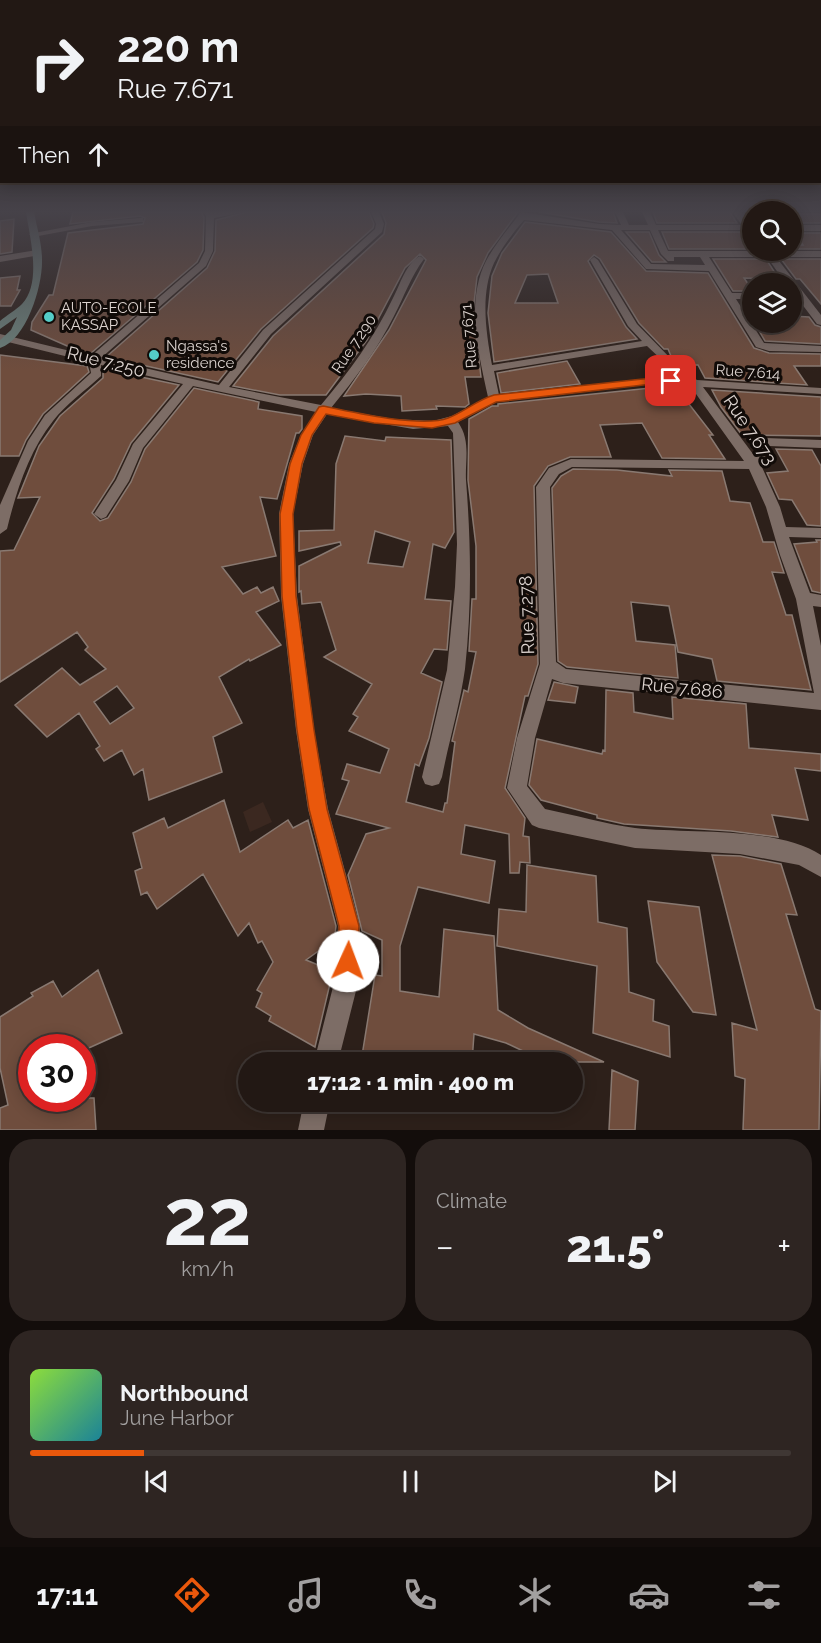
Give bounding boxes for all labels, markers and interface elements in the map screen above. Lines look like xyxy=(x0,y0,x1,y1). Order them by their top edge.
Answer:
text: 220 m xyxy=(117,23,239,72)
icon: right xyxy=(18,24,96,102)
text: Rue 7.671 xyxy=(117,73,233,104)
icon: ahead xyxy=(82,138,115,171)
text: Then xyxy=(18,142,70,168)
map controls xyxy=(742,201,802,333)
button: search xyxy=(742,201,802,261)
button: layers xyxy=(742,273,802,333)
place label: AUTO-ECOLE KASSAP xyxy=(61,299,157,334)
street label: Rue 7.671 xyxy=(457,302,481,369)
marker: AUTO-ECOLE KASSAP xyxy=(42,310,56,324)
street label: Rue 7.290 xyxy=(328,311,380,377)
place label: Ngassa's residence xyxy=(166,337,234,372)
street label: Rue 7.250 xyxy=(65,342,147,381)
marker: Ngassa's residence xyxy=(147,348,161,362)
pin xyxy=(645,355,696,406)
street label: Rue 7.614 xyxy=(715,361,781,383)
icon: arrive xyxy=(654,364,687,397)
street label: Rue 7.673 xyxy=(720,391,781,469)
street label: Rue 7.278 xyxy=(515,575,538,655)
street label: Rue 7.686 xyxy=(640,673,724,702)
position arrow xyxy=(316,929,380,993)
speed limit sign: 30 xyxy=(18,1034,96,1112)
text: 17:12 · 1 min · 400 m xyxy=(307,1069,514,1095)
text: 22 xyxy=(164,1172,251,1263)
text: Climate xyxy=(436,1189,507,1213)
text: 21.5° xyxy=(566,1220,665,1273)
text: − xyxy=(436,1227,454,1266)
text: + xyxy=(777,1227,791,1266)
text: km/h xyxy=(181,1257,234,1281)
text: Northbound xyxy=(120,1380,249,1406)
text: June Harbor xyxy=(120,1406,234,1430)
icon: previous xyxy=(140,1465,173,1498)
icon: pause xyxy=(394,1465,427,1498)
icon: next xyxy=(648,1465,681,1498)
icon: directions xyxy=(171,1574,213,1616)
icon: music xyxy=(285,1574,327,1616)
icon: phone xyxy=(399,1574,441,1616)
icon: climate xyxy=(514,1574,556,1616)
icon: car xyxy=(628,1574,670,1616)
icon: filters xyxy=(743,1574,785,1616)
text: 17:11 xyxy=(36,1580,98,1611)

